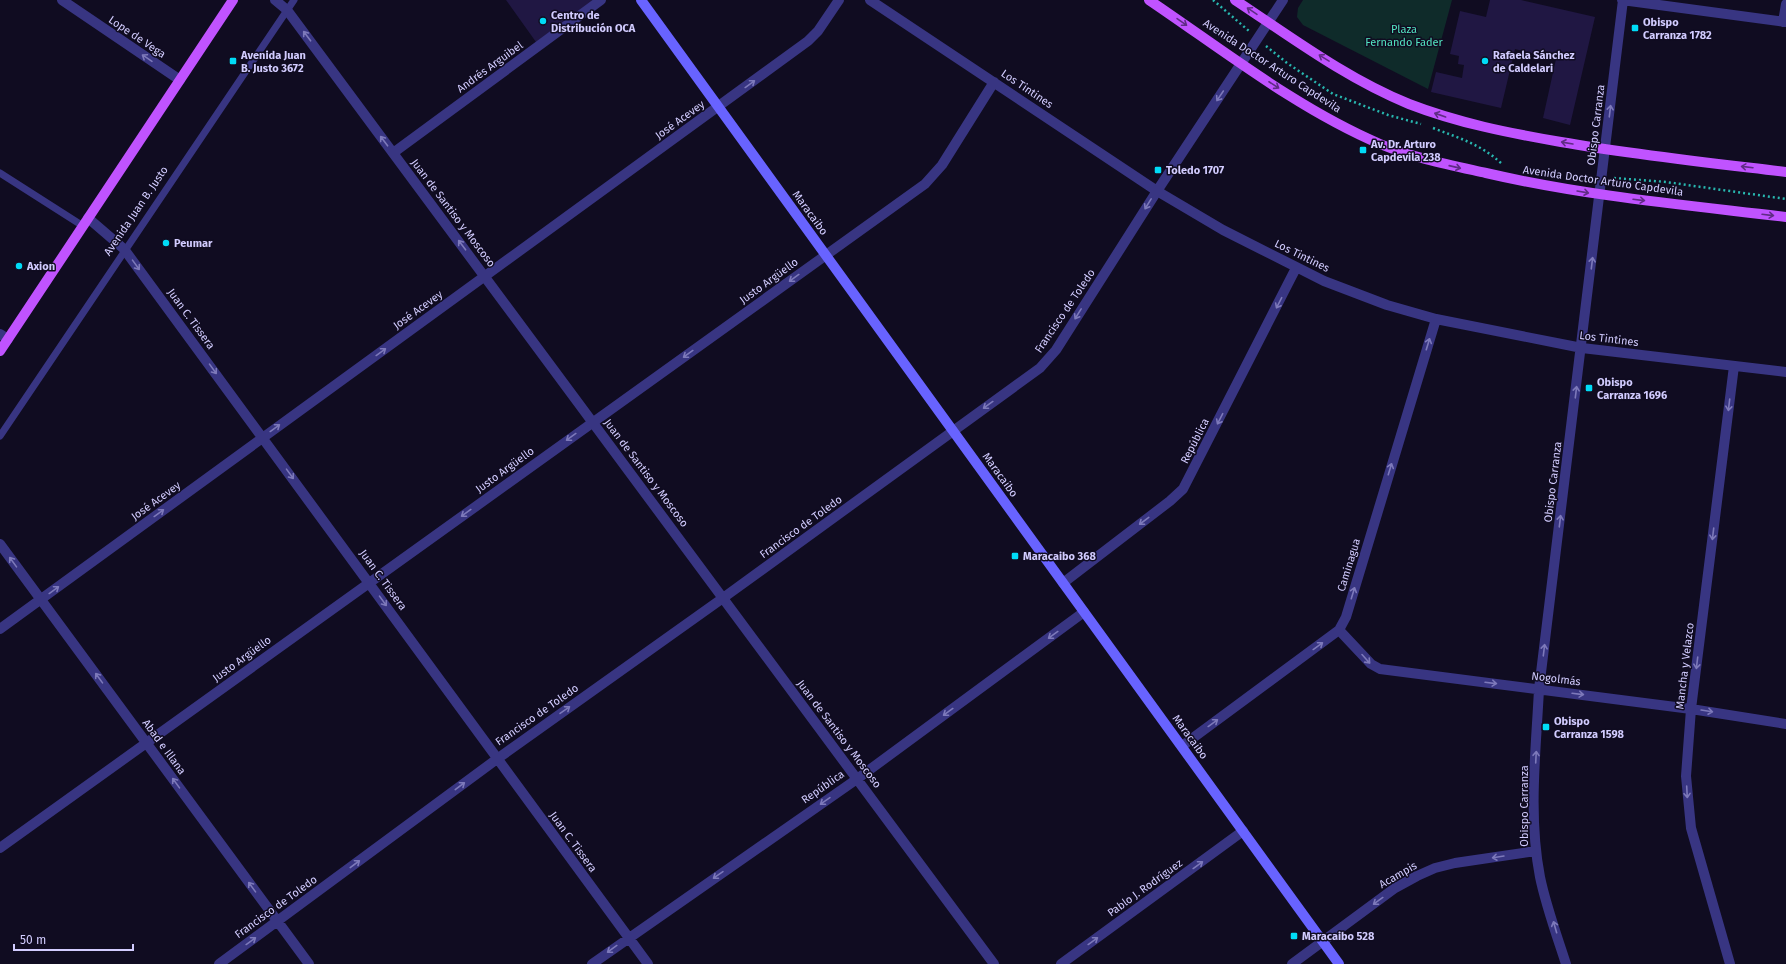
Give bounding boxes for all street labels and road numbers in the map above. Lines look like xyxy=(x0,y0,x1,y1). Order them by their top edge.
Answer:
street label: Lope de Vega xyxy=(106,13,168,61)
street label: Avenida Doctor Arturo Capdevila xyxy=(1201,16,1343,116)
street label: Andrés Arguibel xyxy=(454,39,526,95)
street label: Los Tintines xyxy=(999,67,1055,111)
street label: Obispo Carranza xyxy=(1585,84,1607,166)
street label: José Acevey xyxy=(653,97,708,142)
street label: Juan de Santiso y Moscoso xyxy=(408,156,498,270)
street label: Avenida Doctor Arturo Capdevila xyxy=(1522,163,1684,199)
street label: Avenida Juan B. Justo xyxy=(101,164,171,258)
street label: Maracaibo xyxy=(790,188,830,238)
street label: Los Tintines xyxy=(1272,237,1332,275)
street label: Justo Argüello xyxy=(737,255,801,307)
street label: Francisco de Toledo xyxy=(1032,267,1098,355)
street label: Juan C. Tissera xyxy=(165,286,217,352)
street label: José Acevey xyxy=(391,287,446,332)
street label: Los Tintines xyxy=(1579,329,1639,349)
street label: Juan de Santiso y Moscoso xyxy=(601,416,691,530)
street label: República xyxy=(1178,416,1212,466)
street label: Obispo Carranza xyxy=(1542,441,1564,523)
street label: Justo Argüello xyxy=(473,444,537,496)
street label: Maracaibo xyxy=(980,450,1020,500)
street label: José Acevey xyxy=(129,478,184,523)
street label: Francisco de Toledo xyxy=(757,493,845,561)
street label: Caminagua xyxy=(1335,537,1363,593)
street label: Juan C. Tissera xyxy=(357,547,409,613)
street label: Mancha y Velazco xyxy=(1673,622,1697,710)
street label: Justo Argüello xyxy=(210,633,274,685)
street label: Nogolmás xyxy=(1531,670,1581,688)
street label: Juan de Santiso y Moscoso xyxy=(794,677,884,791)
street label: Francisco de Toledo xyxy=(493,681,581,749)
street label: Maracaibo xyxy=(1170,712,1210,762)
street label: Abad e Illana xyxy=(140,717,188,777)
street label: Obispo Carranza xyxy=(1518,765,1531,847)
street label: República xyxy=(799,767,847,806)
street label: Juan C. Tissera xyxy=(547,809,599,875)
street label: Pablo J. Rodríguez xyxy=(1105,856,1185,920)
street label: Acampis xyxy=(1377,859,1419,891)
street label: Francisco de Toledo xyxy=(232,873,320,941)

